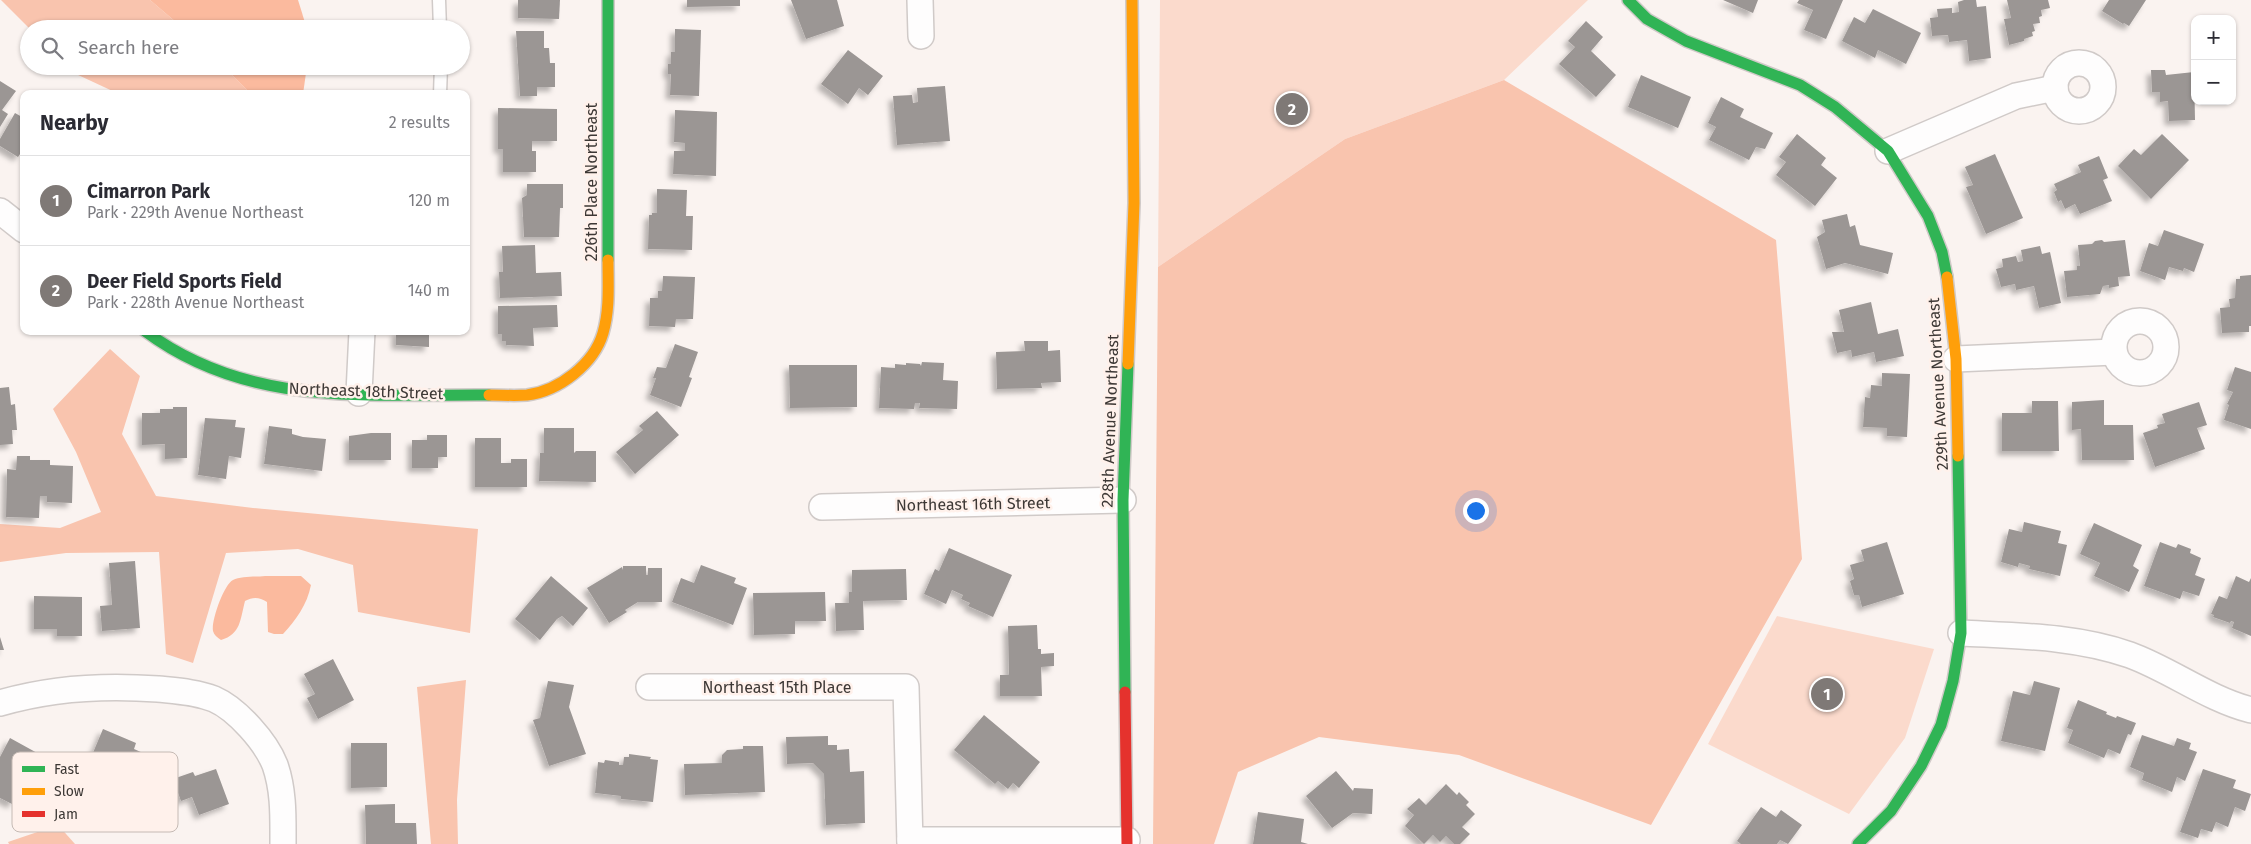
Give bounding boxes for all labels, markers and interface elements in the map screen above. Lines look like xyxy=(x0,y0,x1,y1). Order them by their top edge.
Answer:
map controls xyxy=(2191,15,2236,105)
button: + xyxy=(2191,15,2236,60)
search box xyxy=(20,20,470,75)
icon: search xyxy=(38,34,66,62)
text: Search here xyxy=(78,36,179,59)
button: − xyxy=(2191,60,2236,105)
pin: 2 xyxy=(1276,90,1308,128)
street label: 226th Place Northeast xyxy=(582,103,601,261)
text: Nearby xyxy=(40,110,108,136)
text: 2 results xyxy=(389,113,450,132)
text: Cimarron Park xyxy=(87,180,210,203)
text: 1 xyxy=(52,191,60,210)
text: 120 m xyxy=(408,191,450,210)
text: Park · 229th Avenue Northeast xyxy=(87,203,304,222)
text: Deer Field Sports Field xyxy=(87,270,282,293)
text: 2 xyxy=(52,281,60,300)
text: 140 m xyxy=(408,281,450,300)
text: Park · 228th Avenue Northeast xyxy=(87,293,304,312)
street label: 229th Avenue Northeast xyxy=(1924,297,1952,471)
street label: 228th Avenue Northeast xyxy=(1097,334,1123,508)
street label: Northeast 18th Street xyxy=(288,379,444,403)
street label: Northeast 16th Street xyxy=(896,493,1051,515)
your location xyxy=(1463,498,1489,524)
pin: 1 xyxy=(1811,675,1843,713)
street label: Northeast 15th Place xyxy=(703,678,851,697)
legend xyxy=(12,752,178,832)
text: Fast xyxy=(54,761,80,778)
text: Slow xyxy=(54,783,84,800)
text: Jam xyxy=(54,806,78,823)

